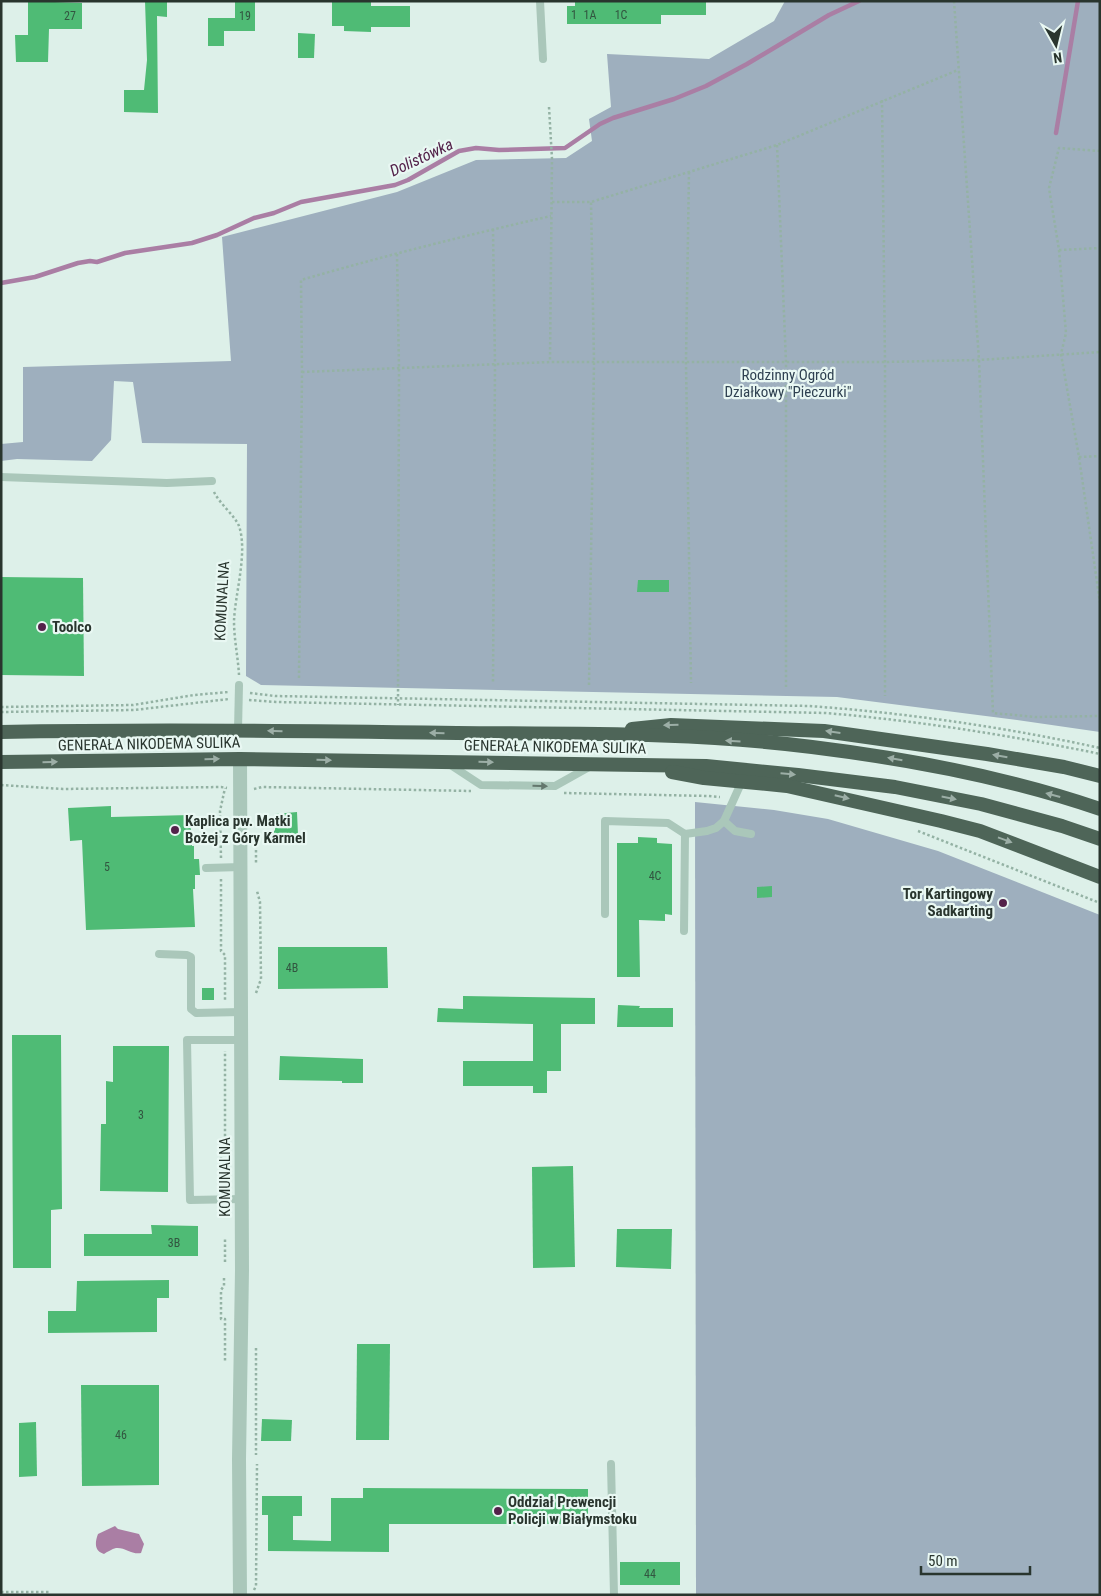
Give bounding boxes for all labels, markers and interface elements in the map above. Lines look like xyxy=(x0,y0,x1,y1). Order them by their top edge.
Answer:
house number: 1 xyxy=(571,8,577,22)
house number: 1A xyxy=(584,8,597,22)
house number: 1C xyxy=(615,8,628,22)
house number: 27 xyxy=(64,9,76,23)
house number: 19 xyxy=(239,9,251,23)
north arrow xyxy=(1031,20,1081,70)
text: N xyxy=(1052,49,1063,66)
water label: Dolistówka xyxy=(387,135,456,180)
park label: Rodzinny Ogród Działkowy "Pieczurki" xyxy=(724,366,852,401)
street label: KOMUNALNA xyxy=(211,560,233,641)
place label: Toolco xyxy=(52,618,92,636)
marker: Toolco xyxy=(36,621,48,633)
one-way arrow xyxy=(663,722,679,730)
one-way arrow xyxy=(266,727,282,735)
one-way arrow xyxy=(825,728,841,736)
one-way arrow xyxy=(429,729,445,737)
street label: GENERAŁA NIKODEMA SULIKA xyxy=(58,733,241,755)
street label: GENERAŁA NIKODEMA SULIKA xyxy=(464,736,647,758)
one-way arrow xyxy=(725,736,741,744)
one-way arrow xyxy=(992,752,1008,760)
one-way arrow xyxy=(886,754,902,762)
one-way arrow xyxy=(205,755,221,763)
one-way arrow xyxy=(316,756,332,764)
one-way arrow xyxy=(42,757,58,765)
one-way arrow xyxy=(479,759,495,767)
one-way arrow xyxy=(780,770,796,778)
one-way arrow xyxy=(532,782,548,790)
one-way arrow xyxy=(1046,791,1061,799)
one-way arrow xyxy=(835,794,851,802)
one-way arrow xyxy=(941,794,956,802)
place label: Kaplica pw. Matki Bożej z Góry Karmel xyxy=(185,812,306,847)
marker: Kaplica pw. Matki Bożej z Góry Karmel xyxy=(169,824,181,836)
one-way arrow xyxy=(998,836,1013,844)
house number: 5 xyxy=(104,860,110,874)
house number: 4C xyxy=(649,869,662,883)
place label: Tor Kartingowy Sadkarting xyxy=(903,885,993,920)
marker: Tor Kartingowy Sadkarting xyxy=(997,897,1009,909)
house number: 4B xyxy=(286,961,298,975)
house number: 3 xyxy=(138,1108,144,1122)
street label: KOMUNALNA xyxy=(216,1137,234,1217)
house number: 3B xyxy=(168,1236,180,1250)
house number: 46 xyxy=(115,1428,127,1442)
place label: Oddział Prewencji Policji w Białymstoku xyxy=(508,1493,637,1528)
marker: Oddział Prewencji Policji w Białymstoku xyxy=(492,1505,504,1517)
scale bar xyxy=(921,1544,1030,1576)
text: 50 m xyxy=(928,1552,958,1570)
house number: 44 xyxy=(644,1567,656,1581)

